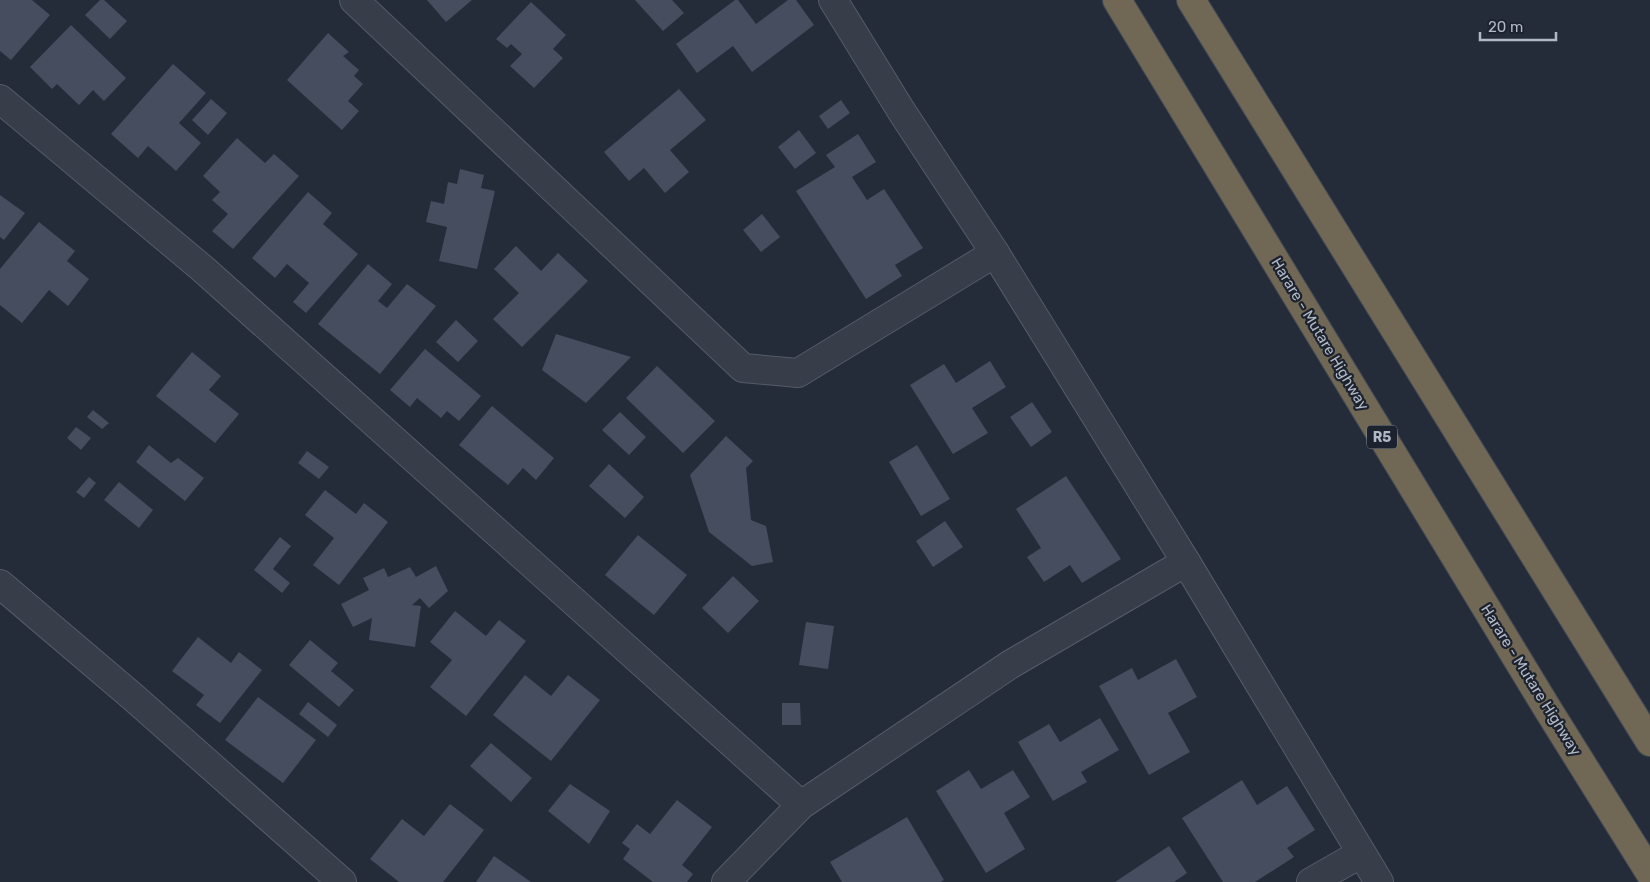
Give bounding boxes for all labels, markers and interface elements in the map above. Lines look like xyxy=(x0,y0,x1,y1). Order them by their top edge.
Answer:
scale bar xyxy=(1480,10,1556,42)
text: 20 m xyxy=(1488,18,1523,36)
street label: Harare - Mutare Highway xyxy=(1267,255,1373,413)
road number: R5 xyxy=(1367,426,1397,448)
street label: Harare - Mutare Highway xyxy=(1477,601,1585,759)

